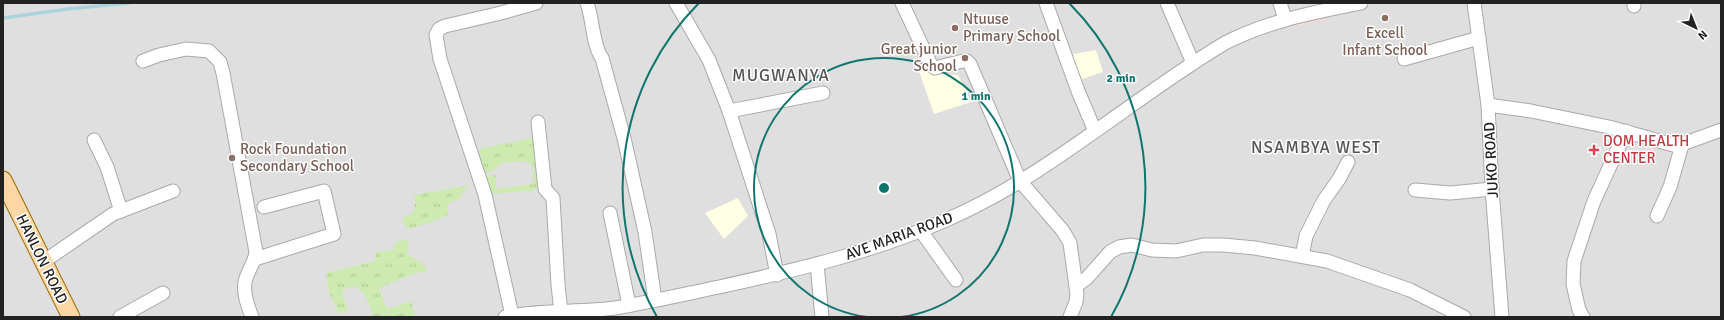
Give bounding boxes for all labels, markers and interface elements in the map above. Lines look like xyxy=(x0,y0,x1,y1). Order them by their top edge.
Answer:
north arrow xyxy=(1676,8,1716,48)
place label: Ntuuse Primary School xyxy=(963,10,1060,45)
marker: Excell Infant School xyxy=(1380,13,1390,23)
marker: Ntuuse Primary School xyxy=(950,23,960,33)
place label: Excell Infant School xyxy=(1342,24,1428,59)
text: N xyxy=(1695,28,1710,42)
place label: Great junior School xyxy=(881,40,957,75)
marker: Great junior School xyxy=(960,53,970,63)
district label: MUGWANYA xyxy=(732,65,830,86)
text: 2 min xyxy=(1107,71,1136,86)
text: 1 min xyxy=(962,89,991,104)
street label: JUKO ROAD xyxy=(1480,122,1502,198)
place label: DOM HEALTH CENTER xyxy=(1603,132,1689,167)
district label: NSAMBYA WEST xyxy=(1251,137,1381,158)
place label: Rock Foundation Secondary School xyxy=(240,140,354,175)
marker: DOM HEALTH CENTER xyxy=(1588,144,1600,156)
marker: Rock Foundation Secondary School xyxy=(227,153,237,163)
centre of rings xyxy=(877,181,891,195)
street label: AVE MARIA ROAD xyxy=(843,208,955,264)
street label: HANLON ROAD xyxy=(13,211,71,307)

